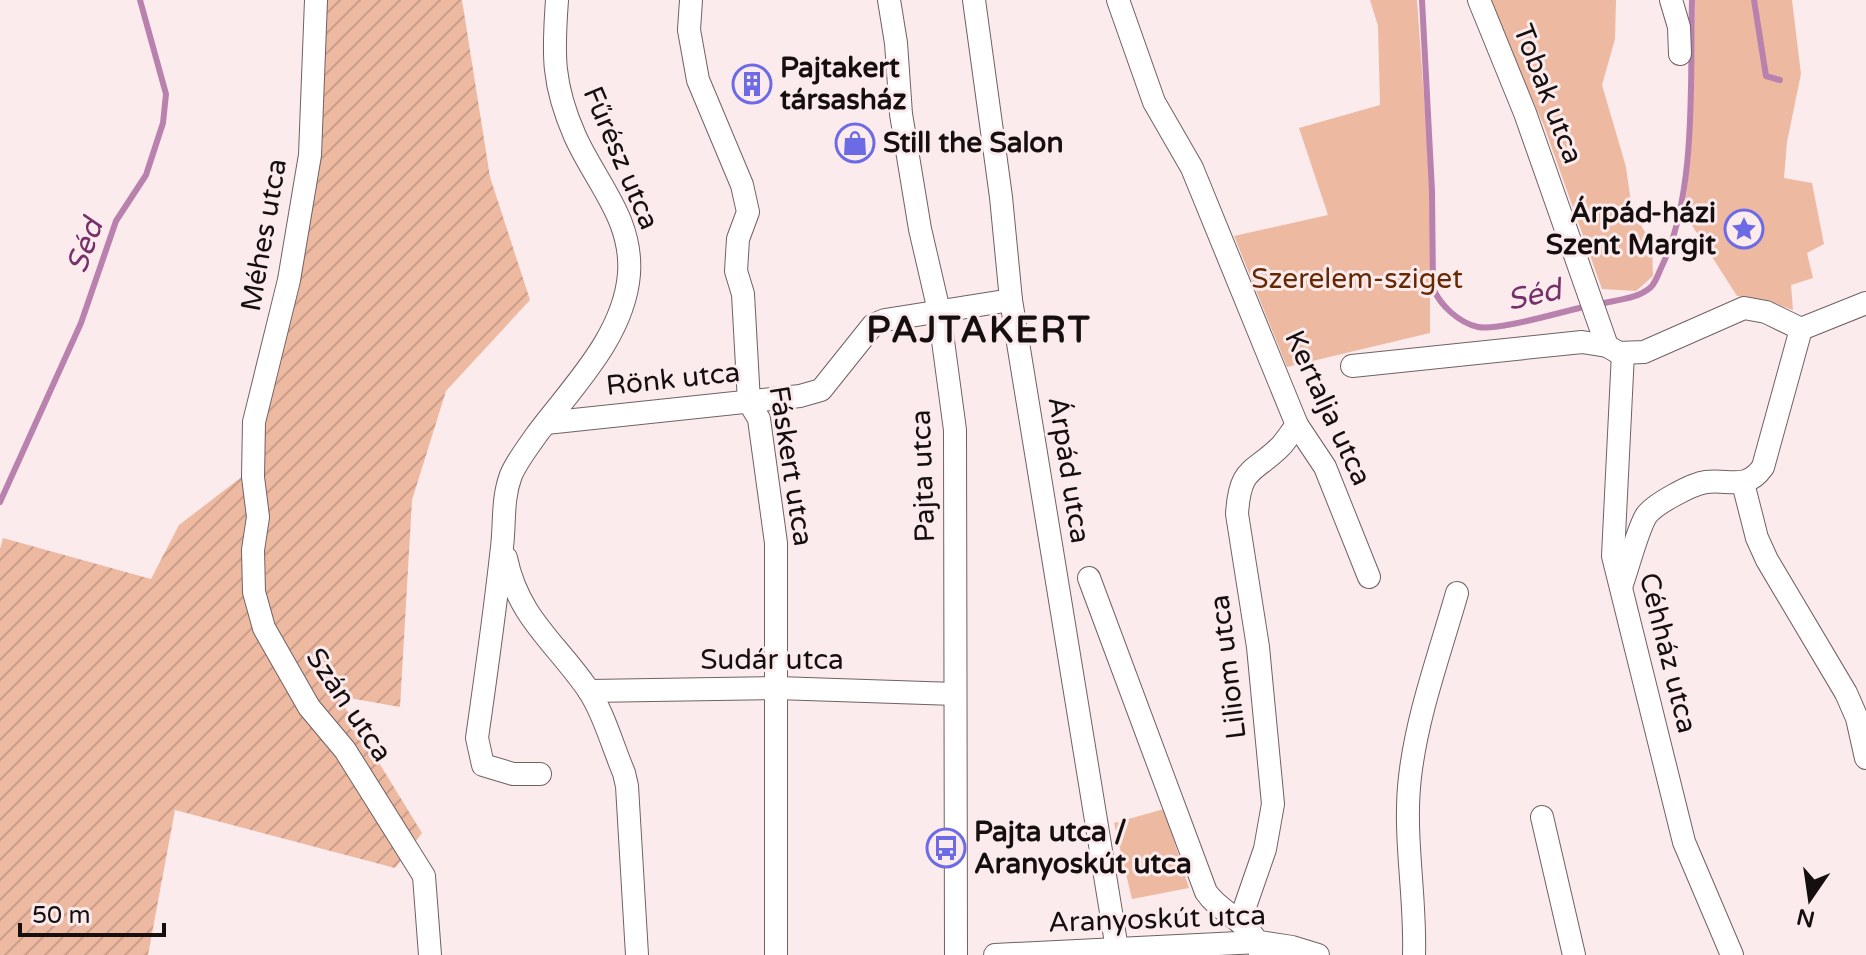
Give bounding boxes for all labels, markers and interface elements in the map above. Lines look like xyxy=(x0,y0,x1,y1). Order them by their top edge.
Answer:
street label: Tobak utca xyxy=(1506,20,1590,168)
place label: Pajtakert társasház xyxy=(780,51,907,117)
building icon: Pajtakert társasház xyxy=(731,63,773,105)
street label: Fűrész utca xyxy=(576,81,666,235)
shop icon: Still the Salon xyxy=(834,122,876,164)
place label: Still the Salon xyxy=(883,126,1063,160)
street label: Méhes utca xyxy=(234,156,294,314)
place label: Árpád-házi Szent Margit xyxy=(1546,195,1716,262)
place icon: Árpád-házi Szent Margit xyxy=(1723,208,1765,250)
water label: Séd xyxy=(58,211,113,278)
park label: Szerelem-sziget xyxy=(1251,262,1463,296)
water label: Séd xyxy=(1504,271,1567,319)
district label: PAJTAKERT xyxy=(866,309,1092,352)
street label: Kertalja utca xyxy=(1277,325,1379,491)
street label: Rönk utca xyxy=(604,355,742,403)
street label: Fáskert utca xyxy=(762,383,820,549)
street label: Árpád utca xyxy=(1041,394,1097,546)
street label: Pajta utca xyxy=(904,409,942,543)
street label: Céhház utca xyxy=(1632,569,1704,737)
street label: Liliom utca xyxy=(1202,593,1254,741)
street label: Szán utca xyxy=(299,642,399,768)
street label: Sudár utca xyxy=(700,643,844,677)
place label: Pajta utca / Aranyoskút utca xyxy=(974,815,1192,881)
bus stop icon: Pajta utca / Aranyoskút utca xyxy=(925,827,967,869)
north arrow xyxy=(1770,859,1850,939)
scale bar xyxy=(20,887,164,937)
street label: Aranyoskút utca xyxy=(1048,898,1266,940)
text: 50 m xyxy=(32,901,90,930)
text: N xyxy=(1794,903,1817,932)

